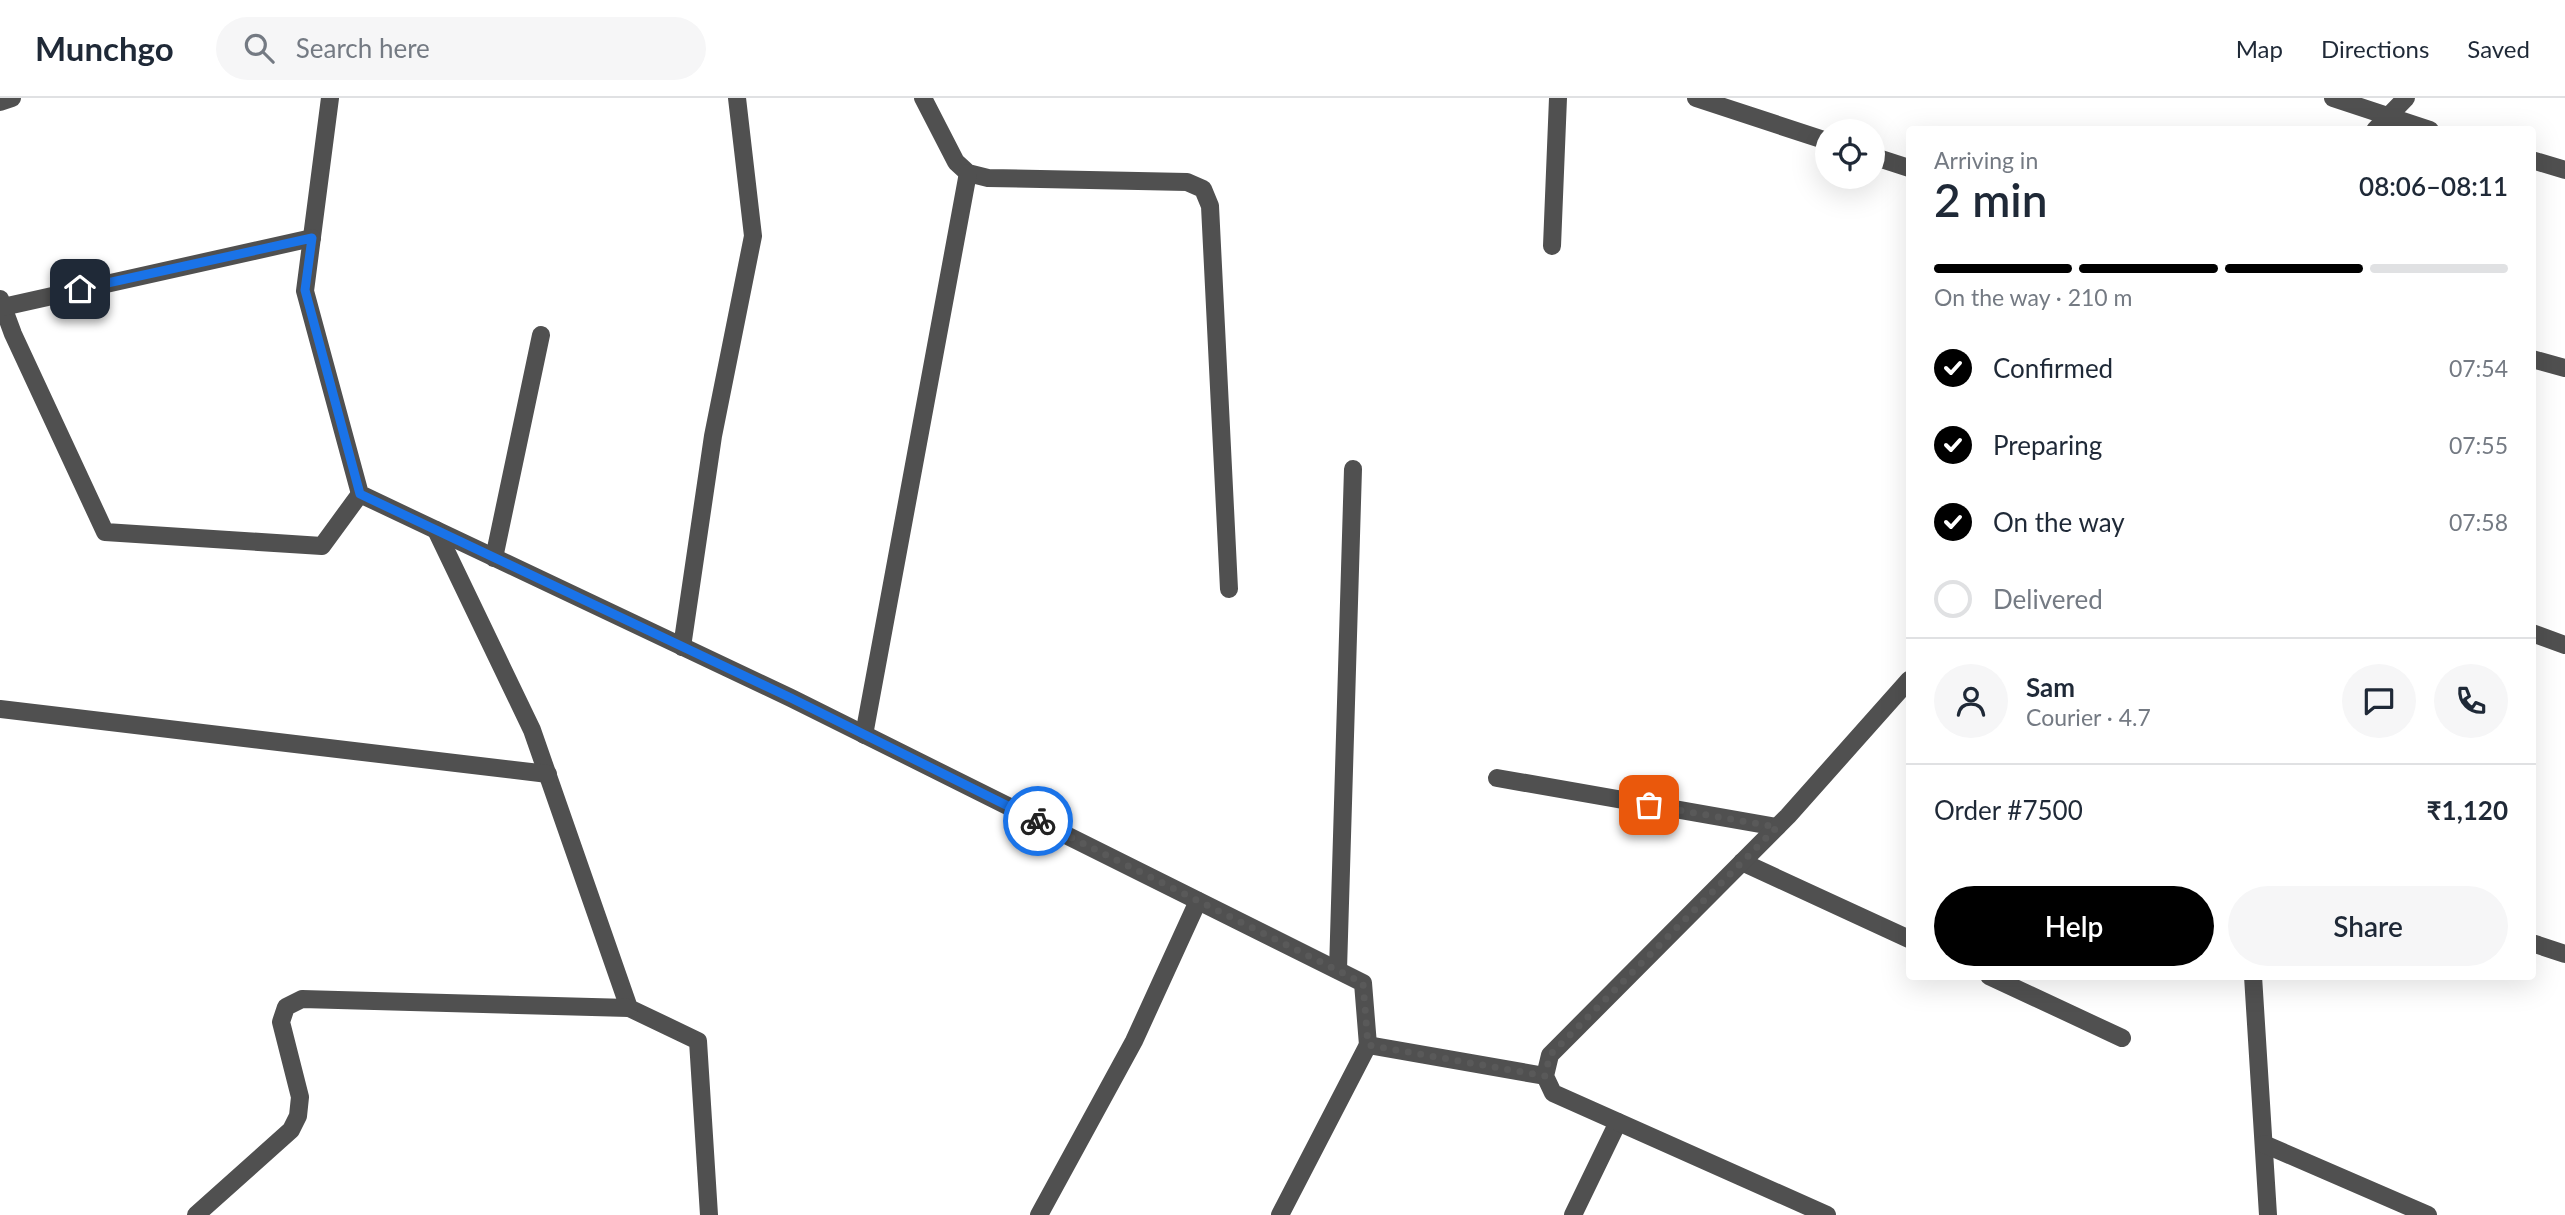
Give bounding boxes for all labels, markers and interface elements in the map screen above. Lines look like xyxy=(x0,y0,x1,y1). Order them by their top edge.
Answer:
search box xyxy=(216,17,706,80)
text: Munchgo xyxy=(35,28,174,68)
icon: search xyxy=(240,29,278,67)
text: Search here xyxy=(296,32,430,64)
text: Map xyxy=(2236,34,2283,63)
text: Directions xyxy=(2321,34,2429,63)
text: Saved xyxy=(2467,34,2530,63)
map controls xyxy=(1815,119,1885,189)
button: locate xyxy=(1815,119,1885,189)
text: Arriving in xyxy=(1934,146,2038,174)
text: 08:06–08:11 xyxy=(2359,170,2508,202)
text: 2 min xyxy=(1934,172,2048,227)
pin xyxy=(50,259,110,319)
icon: home xyxy=(61,270,99,308)
text: On the way · 210 m xyxy=(1934,283,2133,311)
icon: check xyxy=(1934,349,1972,387)
text: Confirmed xyxy=(1993,352,2113,384)
text: 07:54 xyxy=(2449,354,2508,382)
icon: check xyxy=(1934,426,1972,464)
text: Preparing xyxy=(1993,429,2102,461)
text: 07:55 xyxy=(2449,431,2508,459)
icon: check xyxy=(1934,503,1972,541)
text: On the way xyxy=(1993,506,2125,538)
text: 07:58 xyxy=(2449,508,2508,536)
text: Delivered xyxy=(1993,583,2103,615)
button: person xyxy=(1934,664,2008,738)
button: chat xyxy=(2342,664,2416,738)
button: phone xyxy=(2434,664,2508,738)
text: Sam xyxy=(2026,671,2075,703)
text: Courier · 4.7 xyxy=(2026,703,2151,731)
pin xyxy=(1619,775,1679,835)
courier xyxy=(1003,786,1073,856)
icon: bag xyxy=(1630,786,1668,824)
text: Order #7500 xyxy=(1934,794,2083,826)
text: ₹1,120 xyxy=(2427,794,2508,826)
icon: bike xyxy=(1019,802,1057,840)
button: Help xyxy=(1934,886,2214,966)
button: Share xyxy=(2228,886,2508,966)

